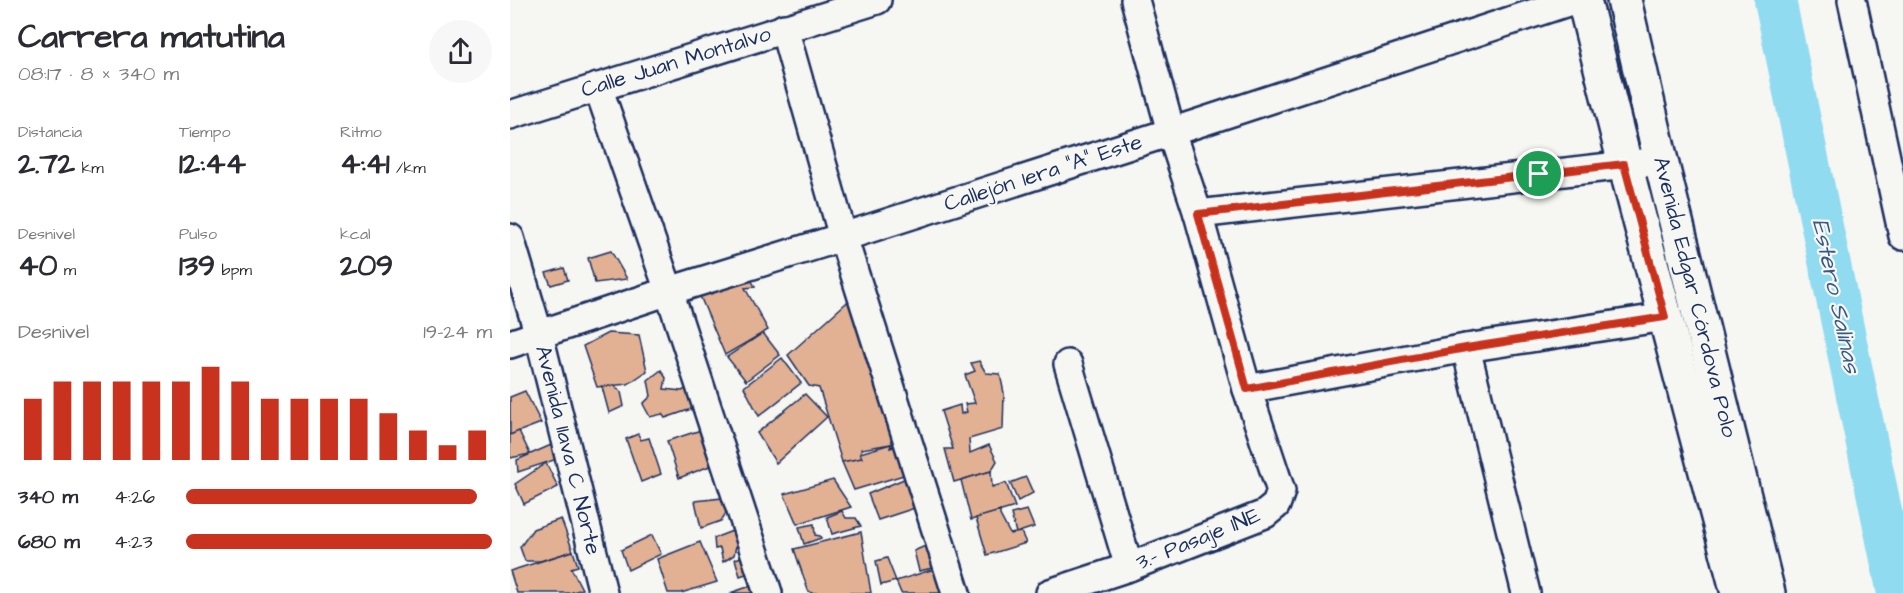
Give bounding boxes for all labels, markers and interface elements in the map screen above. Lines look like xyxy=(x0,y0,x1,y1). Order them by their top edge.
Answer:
text: Carrera matutina xyxy=(18,14,285,60)
street label: Calle Juan Montalvo xyxy=(577,18,775,106)
button: share xyxy=(429,20,492,83)
text: 08:17 · 8 × 340 m xyxy=(18,60,179,88)
text: Distancia xyxy=(18,121,82,143)
text: Tiempo xyxy=(179,121,230,143)
text: Ritmo xyxy=(340,121,382,143)
street label: Callejón 1era "A" Este xyxy=(940,126,1146,220)
text: 2.72 xyxy=(18,143,75,185)
text: 12:44 xyxy=(179,143,246,185)
text: 4:41 xyxy=(340,143,390,185)
pin xyxy=(1513,148,1564,199)
street label: Avenida Edgar Córdova Polo xyxy=(1644,153,1745,441)
text: km xyxy=(75,157,104,179)
text: /km xyxy=(390,157,426,179)
icon: arrive xyxy=(1522,157,1555,190)
water label: Estero Salinas xyxy=(1803,216,1869,378)
text: Desnivel xyxy=(18,223,75,245)
text: Pulso xyxy=(179,223,217,245)
text: kcal xyxy=(340,223,371,245)
text: 40 xyxy=(18,245,57,287)
text: 139 xyxy=(179,245,215,287)
text: 209 xyxy=(340,245,393,287)
text: m xyxy=(57,259,76,281)
text: bpm xyxy=(215,259,252,281)
text: Desnivel xyxy=(18,318,89,346)
text: 19–24 m xyxy=(423,318,492,346)
street label: Avenida 11ava C Norte xyxy=(527,342,609,558)
text: 340 m xyxy=(18,483,78,511)
text: 4:26 xyxy=(114,483,155,511)
street label: 3.- Pasaje 1NE xyxy=(1131,500,1265,578)
text: 680 m xyxy=(18,528,80,556)
text: 4:23 xyxy=(114,528,153,556)

